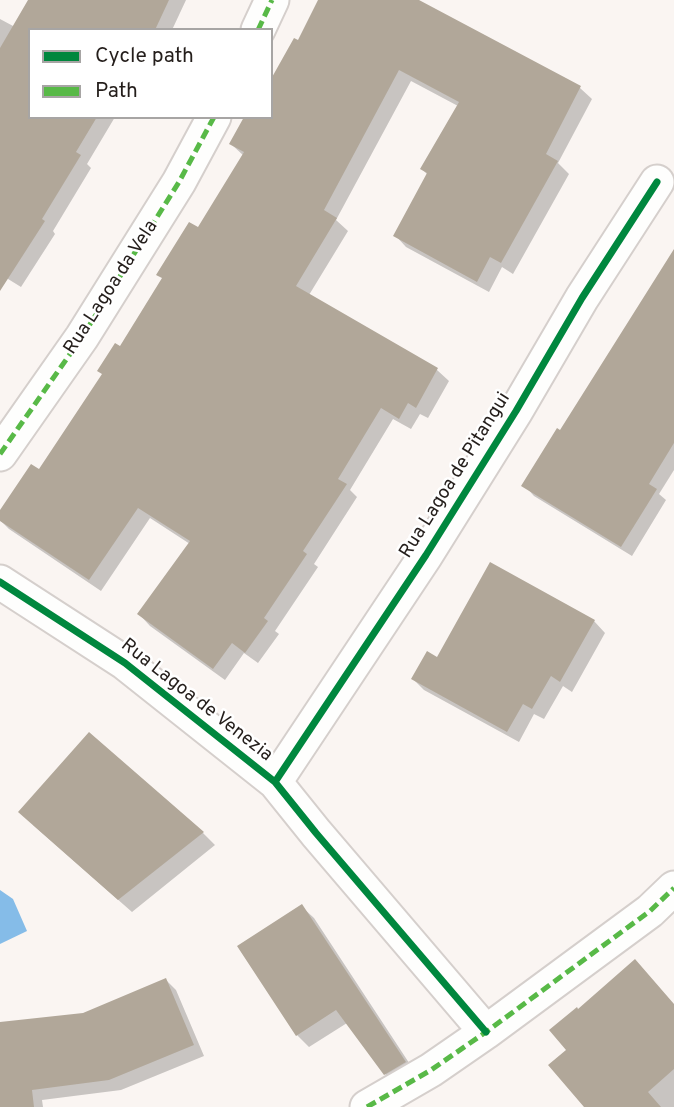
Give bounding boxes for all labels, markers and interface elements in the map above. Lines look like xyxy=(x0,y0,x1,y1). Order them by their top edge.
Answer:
legend xyxy=(28,28,273,119)
text: Cycle path xyxy=(95,43,194,70)
text: Path xyxy=(95,78,138,105)
street label: Rua Lagoa da Vela xyxy=(60,217,164,359)
street label: Rua Lagoa de Pitangui xyxy=(396,389,516,563)
street label: Rua Lagoa de Venezia xyxy=(116,635,276,767)

